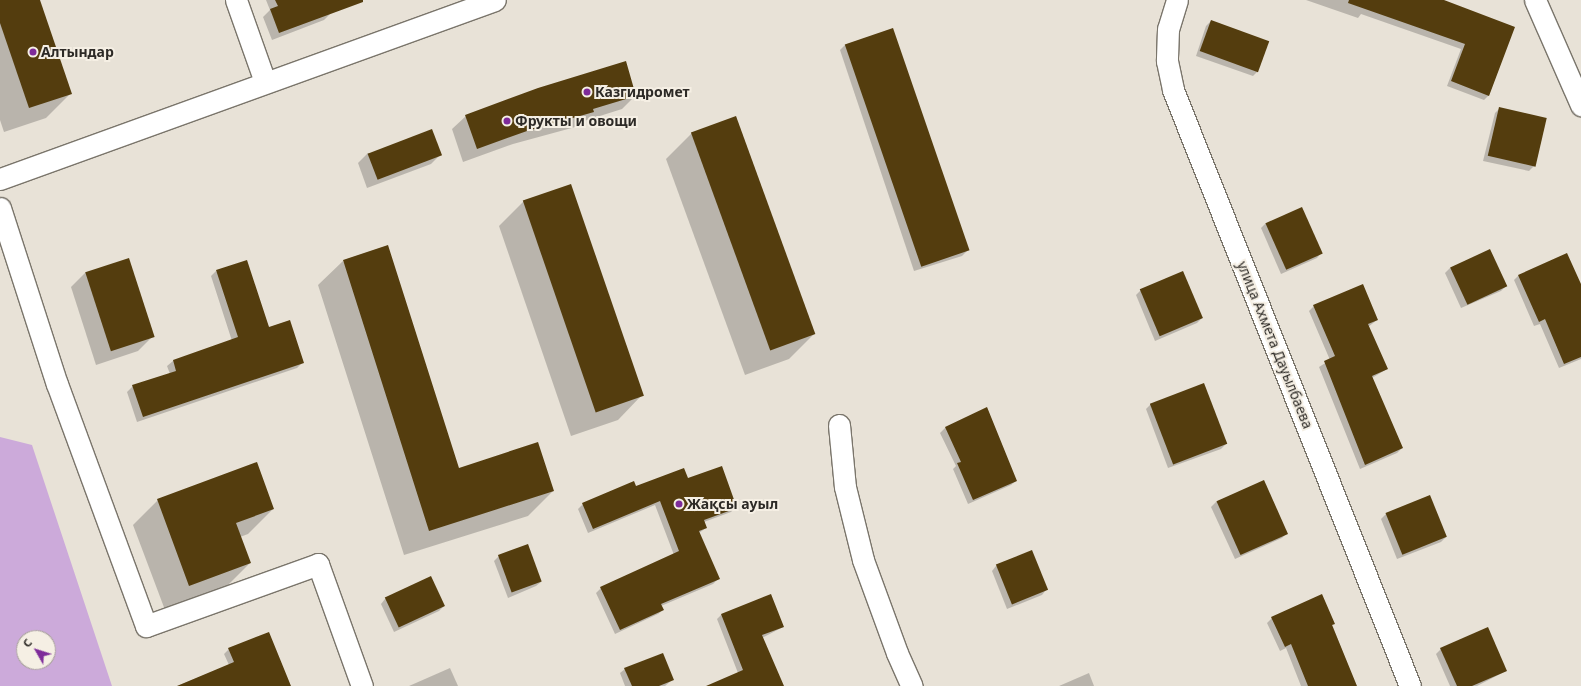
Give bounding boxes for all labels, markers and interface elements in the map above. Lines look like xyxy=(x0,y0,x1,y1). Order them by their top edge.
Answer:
place label: Алтындар xyxy=(41,44,114,60)
marker: Алтындар xyxy=(28,47,38,57)
place label: Казгидромет xyxy=(595,84,690,100)
marker: Казгидромет xyxy=(582,87,592,97)
place label: Фрукты и овощи xyxy=(515,113,637,129)
marker: Фрукты и овощи xyxy=(502,116,512,126)
street label: улица Ахмета Дауылбаева xyxy=(1234,259,1316,431)
place label: Жақсы ауыл xyxy=(687,496,778,512)
marker: Жақсы ауыл xyxy=(674,499,684,509)
north arrow xyxy=(16,630,56,670)
text: С xyxy=(19,635,35,650)

